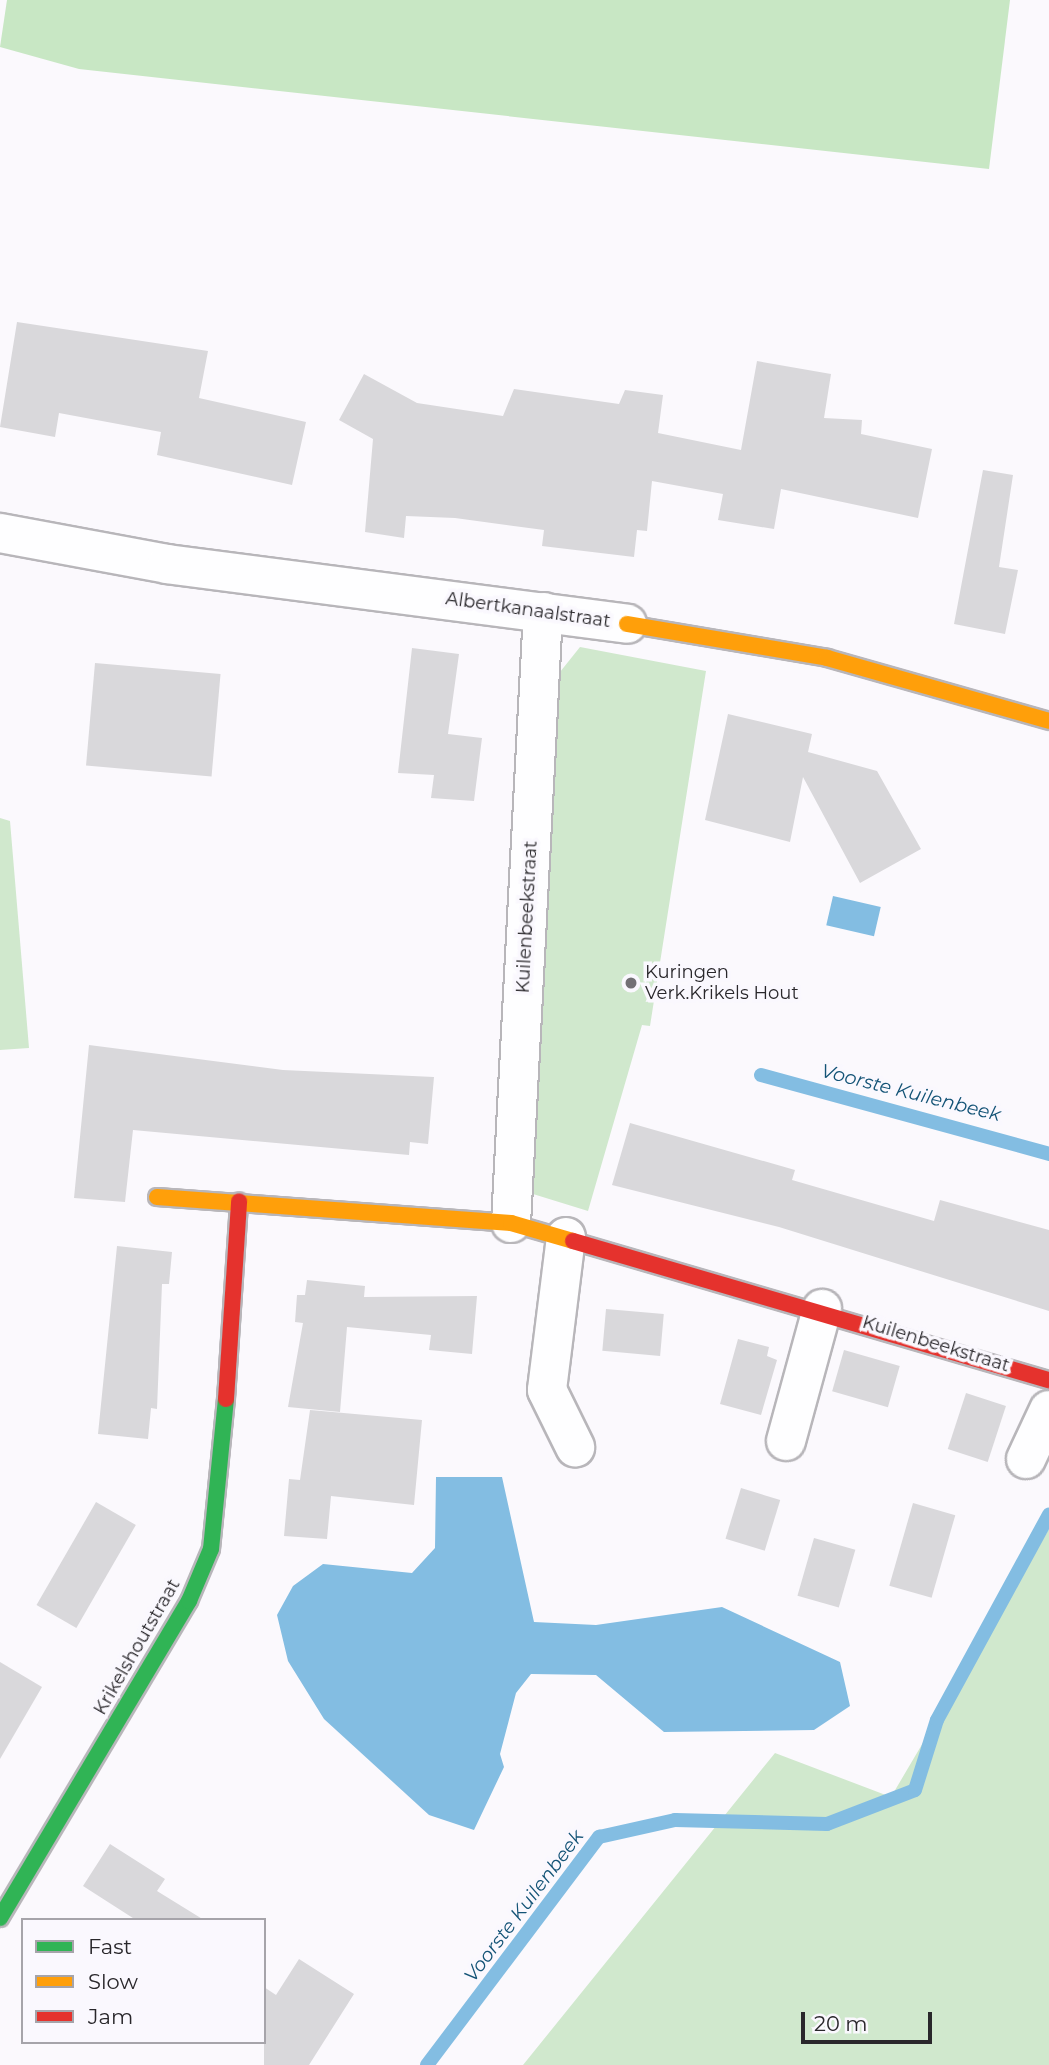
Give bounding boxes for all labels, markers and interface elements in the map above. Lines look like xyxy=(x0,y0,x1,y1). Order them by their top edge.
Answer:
street label: Albertkanaalstraat xyxy=(444,588,612,632)
street label: Kuilenbeekstraat xyxy=(512,840,542,994)
place label: Kuringen Verk.Krikels Hout xyxy=(645,962,799,1004)
marker: Kuringen Verk.Krikels Hout xyxy=(623,975,639,991)
water label: Voorste Kuilenbeek xyxy=(819,1060,1003,1126)
street label: Kuilenbeekstraat xyxy=(860,1311,1012,1377)
street label: Krikelshoutstraat xyxy=(89,1575,185,1719)
water label: Voorste Kuilenbeek xyxy=(459,1826,589,1986)
legend xyxy=(21,1918,266,2044)
text: Fast xyxy=(88,1934,132,1959)
text: Slow xyxy=(88,1969,138,1994)
scale bar xyxy=(804,1998,935,2042)
text: Jam xyxy=(88,2004,133,2029)
text: 20 m xyxy=(814,2011,868,2036)

